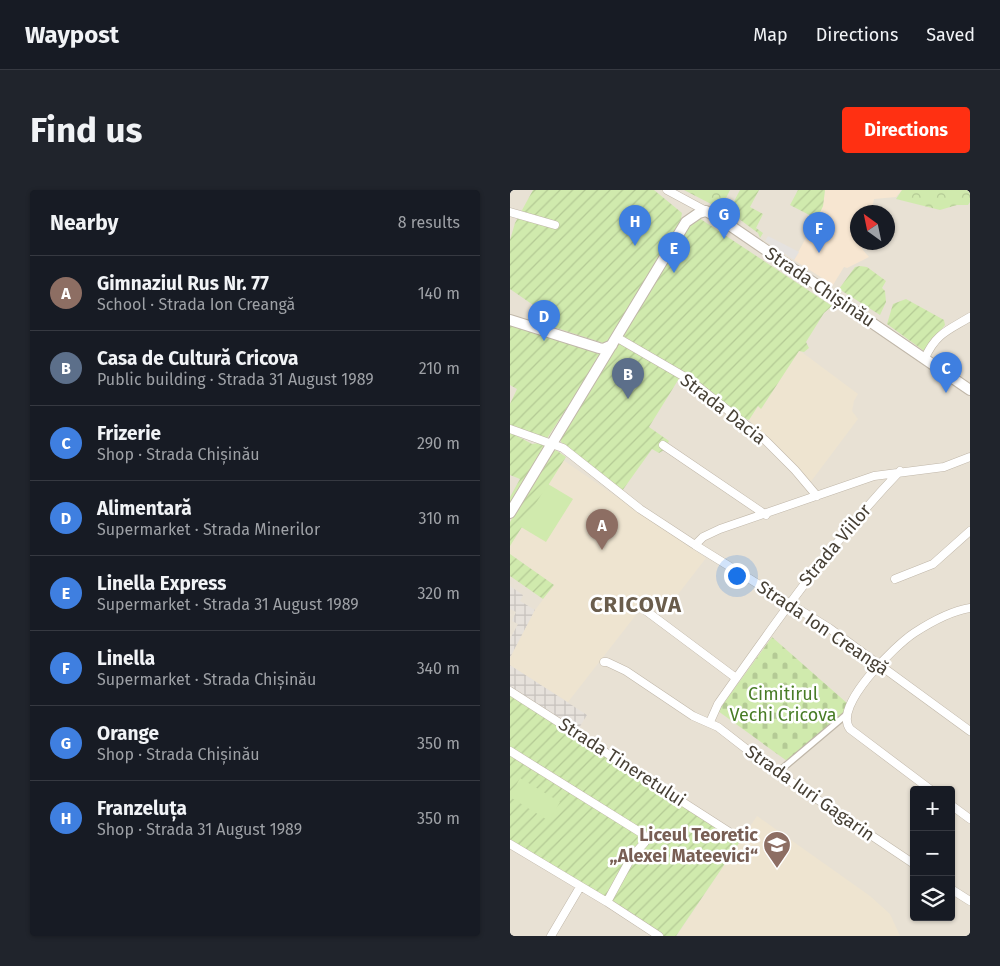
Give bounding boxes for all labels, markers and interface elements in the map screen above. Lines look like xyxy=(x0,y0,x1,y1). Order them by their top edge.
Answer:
text: Waypost xyxy=(25,21,119,49)
text: Map xyxy=(753,24,788,46)
text: Directions xyxy=(816,24,898,46)
text: Saved xyxy=(926,24,975,46)
button: Directions xyxy=(842,107,970,153)
text: Find us xyxy=(30,109,142,151)
pin: G xyxy=(708,198,740,239)
pin: H xyxy=(619,205,651,246)
north arrow xyxy=(850,205,895,250)
text: Nearby xyxy=(50,210,118,236)
pin: F xyxy=(803,212,835,253)
text: 8 results xyxy=(398,213,460,232)
pin: E xyxy=(658,232,690,273)
street label: Strada Chișinău xyxy=(760,242,879,333)
text: Gimnaziul Rus Nr. 77 xyxy=(97,272,269,295)
text: A xyxy=(61,284,71,303)
text: 140 m xyxy=(418,284,460,303)
text: School · Strada Ion Creangă xyxy=(97,295,295,314)
pin: D xyxy=(528,300,560,341)
text: Casa de Cultură Cricova xyxy=(97,347,299,370)
pin: C xyxy=(930,352,962,393)
pin: B xyxy=(612,358,644,399)
text: B xyxy=(61,359,71,378)
text: 210 m xyxy=(419,359,460,378)
street label: Strada Dacia xyxy=(676,369,770,449)
text: Public building · Strada 31 August 1989 xyxy=(97,370,374,389)
text: Frizerie xyxy=(97,422,161,445)
text: C xyxy=(61,434,71,453)
text: 290 m xyxy=(417,434,460,453)
text: Shop · Strada Chișinău xyxy=(97,445,260,464)
text: Alimentară xyxy=(97,497,192,520)
street label: Strada Viilor xyxy=(794,499,876,591)
text: D xyxy=(61,509,71,528)
text: 310 m xyxy=(419,509,460,528)
pin: A xyxy=(586,509,618,550)
text: Supermarket · Strada Minerilor xyxy=(97,520,320,539)
your location xyxy=(724,563,750,589)
text: Linella Express xyxy=(97,572,227,595)
street label: Strada Ion Creangă xyxy=(753,576,893,680)
text: E xyxy=(62,584,70,603)
text: 320 m xyxy=(417,584,460,603)
district label: CRICOVA xyxy=(590,591,682,618)
text: Supermarket · Strada 31 August 1989 xyxy=(97,595,359,614)
text: Linella xyxy=(97,647,155,670)
text: F xyxy=(62,659,70,678)
text: 340 m xyxy=(417,659,460,678)
text: Supermarket · Strada Chișinău xyxy=(97,670,316,689)
park label: Cimitirul Vechi Cricova xyxy=(729,683,837,726)
street label: Strada Tineretului xyxy=(555,713,689,811)
text: Orange xyxy=(97,722,159,745)
text: G xyxy=(61,734,71,753)
text: 350 m xyxy=(417,734,460,753)
street label: Strada Iuri Gagarin xyxy=(741,740,879,846)
text: Shop · Strada Chișinău xyxy=(97,745,260,764)
map controls xyxy=(910,786,955,921)
button: + xyxy=(910,786,955,831)
text: Franzeluța xyxy=(97,797,187,820)
text: H xyxy=(61,809,71,828)
text: 350 m xyxy=(417,809,460,828)
text: Shop · Strada 31 August 1989 xyxy=(97,820,302,839)
place label: Liceul Teoretic „Alexei Mateevici“ xyxy=(610,824,758,867)
school or university icon: Liceul Teoretic „Alexei Mateevici“ xyxy=(762,830,792,869)
button: − xyxy=(910,831,955,876)
button: layers xyxy=(910,876,955,921)

